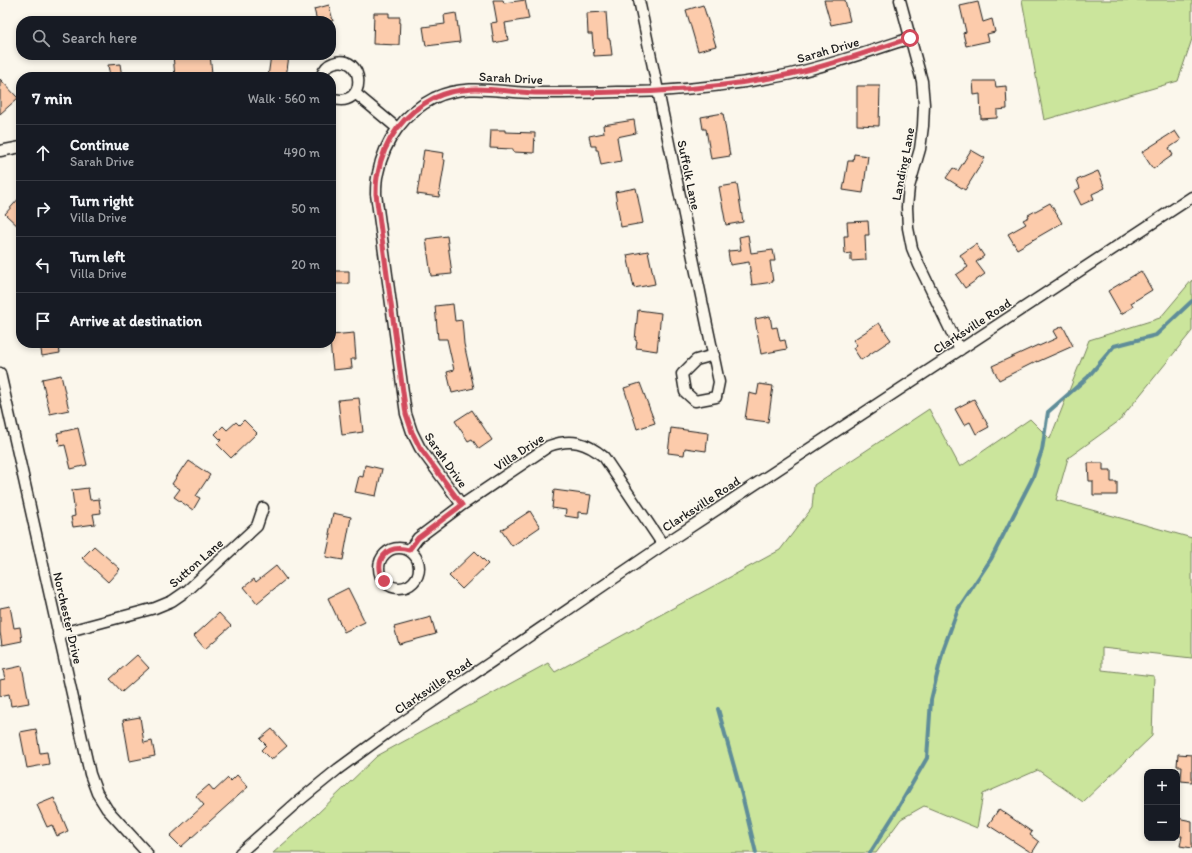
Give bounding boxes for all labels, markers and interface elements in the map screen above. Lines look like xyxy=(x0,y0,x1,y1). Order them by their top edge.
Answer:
search box xyxy=(16,16,336,60)
icon: search xyxy=(30,27,52,49)
text: Search here xyxy=(62,29,137,47)
route start xyxy=(901,29,919,47)
street label: Sarah Drive xyxy=(795,34,861,66)
street label: Sarah Drive xyxy=(479,69,543,87)
text: 7 min xyxy=(32,88,72,108)
text: Walk · 560 m xyxy=(248,91,320,106)
street label: Landing Lane xyxy=(889,126,917,202)
text: Continue xyxy=(70,136,129,154)
street label: Suffolk Lane xyxy=(674,139,704,211)
icon: ahead xyxy=(32,142,54,164)
text: 490 m xyxy=(284,145,320,160)
text: Sarah Drive xyxy=(70,154,134,169)
text: Turn right xyxy=(70,192,134,210)
icon: right xyxy=(32,198,54,220)
text: 50 m xyxy=(291,201,320,216)
text: Villa Drive xyxy=(70,210,127,225)
text: Turn left xyxy=(70,248,125,266)
icon: left xyxy=(32,254,54,276)
text: 20 m xyxy=(291,257,320,272)
text: Villa Drive xyxy=(70,266,127,281)
street label: Clarksville Road xyxy=(930,295,1014,357)
icon: arrive xyxy=(32,310,54,332)
text: Arrive at destination xyxy=(70,312,202,330)
street label: Sarah Drive xyxy=(421,429,471,491)
street label: Villa Drive xyxy=(491,430,547,474)
street label: Clarksville Road xyxy=(659,473,743,535)
street label: Sutton Lane xyxy=(166,535,226,591)
street label: Norchester Drive xyxy=(50,571,86,665)
route end xyxy=(375,572,393,590)
street label: Clarksville Road xyxy=(392,655,474,717)
map controls xyxy=(1144,769,1180,841)
button: + xyxy=(1144,769,1180,805)
button: − xyxy=(1144,805,1180,841)

